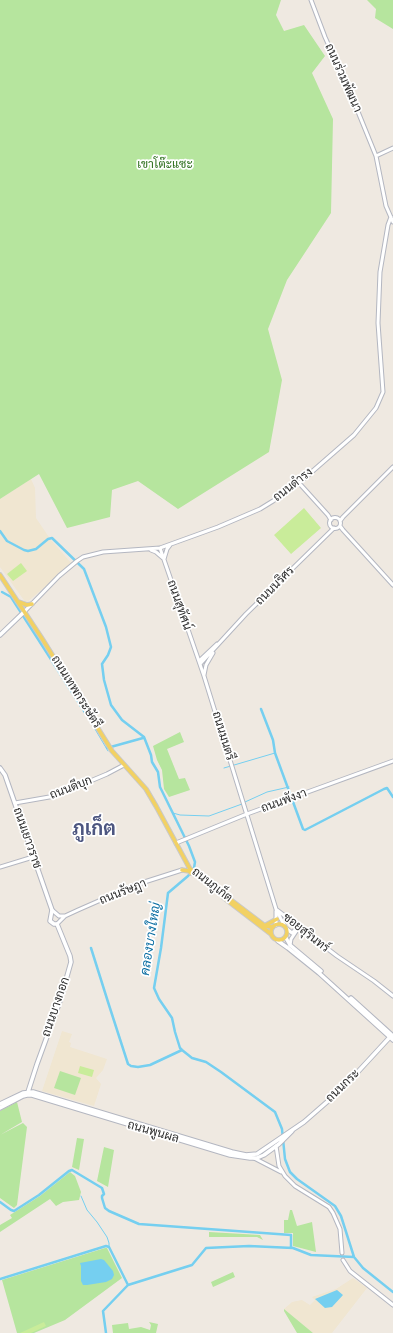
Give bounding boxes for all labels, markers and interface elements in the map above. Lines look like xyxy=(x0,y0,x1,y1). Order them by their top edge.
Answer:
street label: ถนนร่วมพัฒนา xyxy=(321,41,365,115)
park label: เขาโต๊ะแซะ xyxy=(137,158,193,172)
street label: ถนนดำรง xyxy=(270,465,316,505)
street label: ถนนนริศร xyxy=(253,564,297,608)
street label: ถนนสุทัศน์ xyxy=(164,578,194,632)
street label: ถนนเทพกระษัตรี xyxy=(48,653,104,731)
street label: ถนนมนตรี xyxy=(209,710,237,762)
street label: ถนนดีบุก xyxy=(48,773,94,803)
street label: ถนนพังงา xyxy=(259,786,309,816)
street label: ถนนเยาวราช xyxy=(10,806,44,870)
district label: ภูเก็ต xyxy=(72,818,116,842)
street label: ถนนภูเก็ต xyxy=(189,865,235,905)
street label: ถนนรัษฎา xyxy=(97,876,149,908)
water label: คลองบางใหญ่ xyxy=(138,901,164,977)
street label: ซอยสุรินทร์ xyxy=(280,910,332,956)
street label: ถนนบางกอก xyxy=(39,975,73,1039)
street label: ถนนกระ xyxy=(323,1066,363,1106)
street label: ถนนพูนผล xyxy=(126,1118,180,1146)

